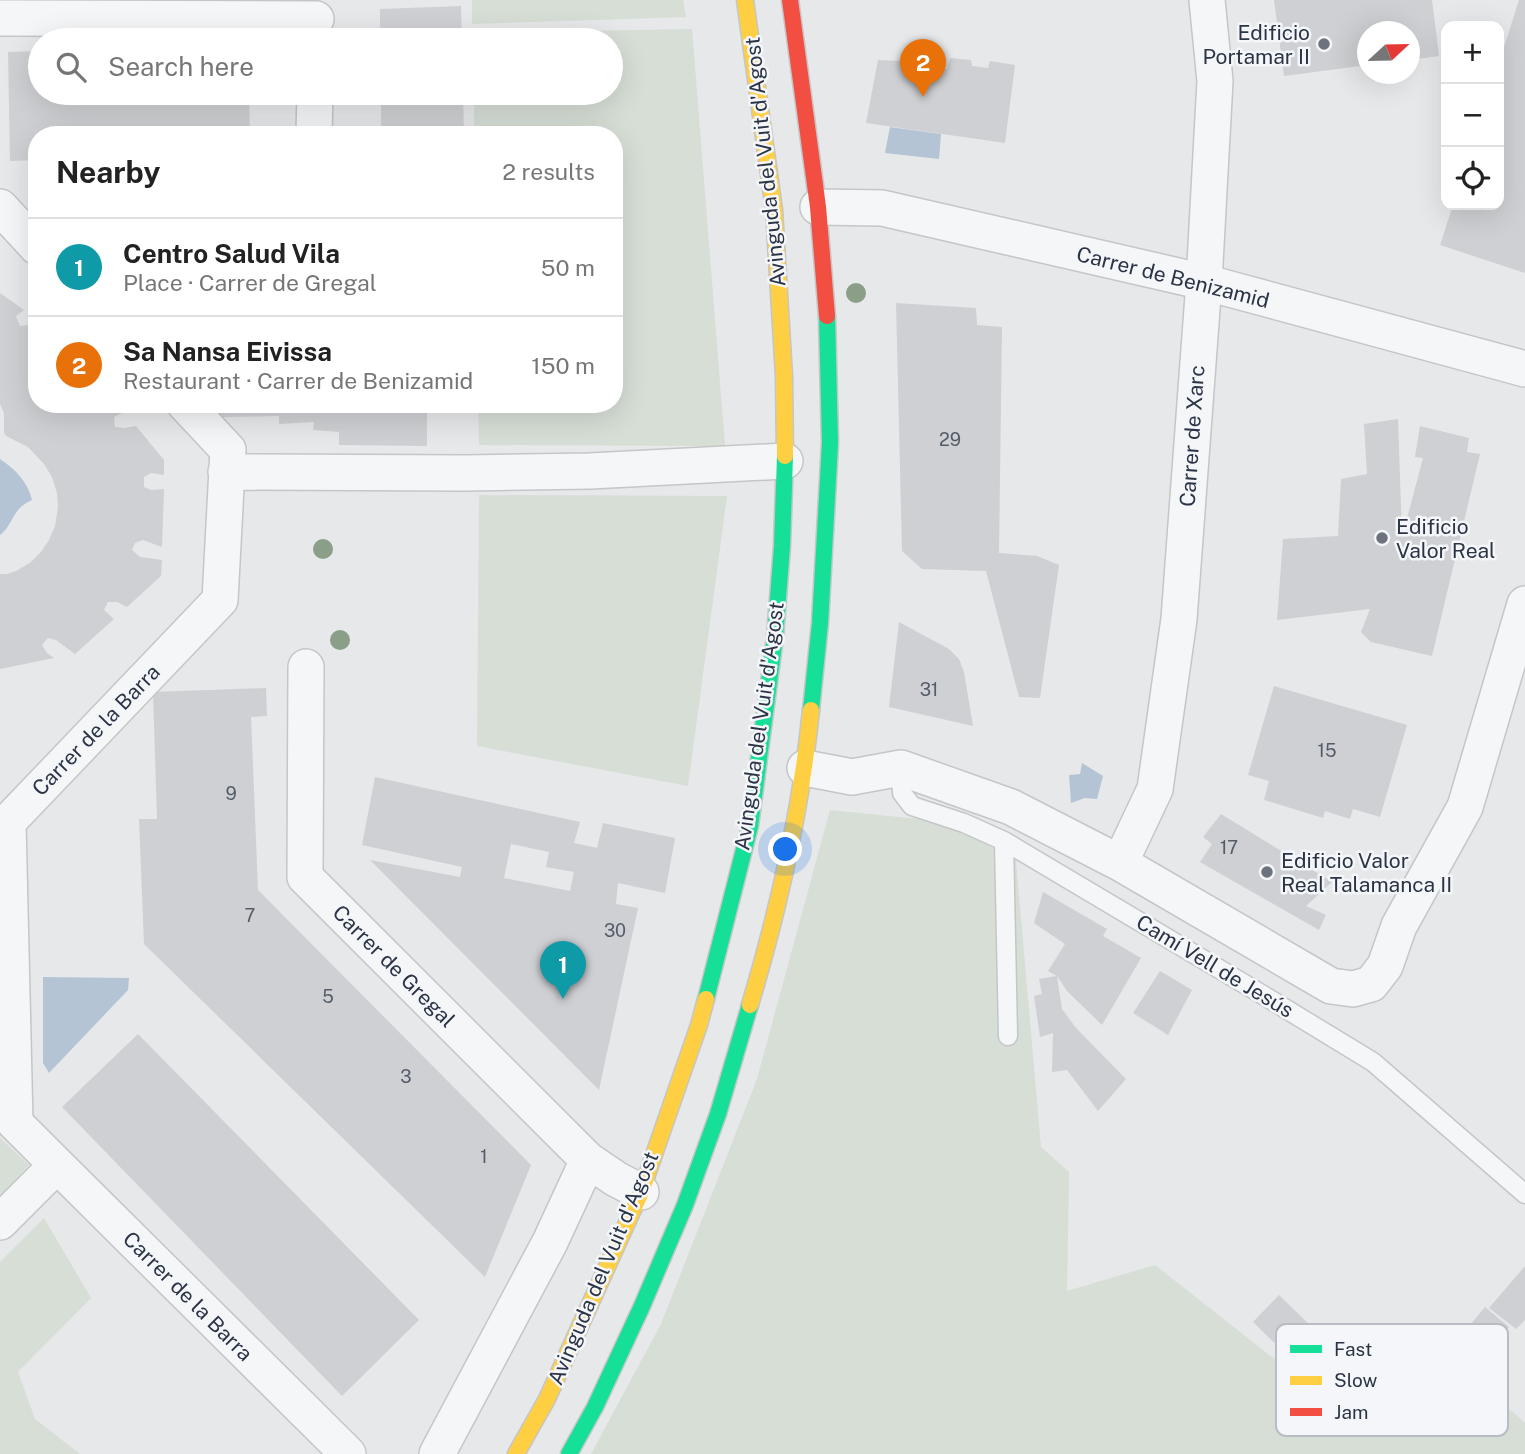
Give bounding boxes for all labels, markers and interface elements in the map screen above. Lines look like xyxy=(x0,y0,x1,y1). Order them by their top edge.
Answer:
place label: Edificio Portamar II xyxy=(1202,20,1310,69)
north arrow xyxy=(1357,21,1420,84)
map controls xyxy=(1441,21,1504,210)
button: + xyxy=(1441,21,1504,84)
search box xyxy=(28,28,623,105)
street label: Avinguda del Vuit d'Agost xyxy=(739,36,791,288)
marker: Edificio Portamar II xyxy=(1316,36,1332,52)
pin: 2 xyxy=(900,39,946,97)
icon: search xyxy=(52,48,90,86)
text: Search here xyxy=(108,51,254,82)
button: − xyxy=(1441,84,1504,147)
button: locate xyxy=(1441,147,1504,210)
text: Nearby xyxy=(56,154,160,190)
text: 2 results xyxy=(502,158,595,185)
text: Centro Salud Vila xyxy=(123,238,340,269)
street label: Carrer de Benizamid xyxy=(1074,241,1272,313)
text: 1 xyxy=(74,254,84,281)
text: 50 m xyxy=(541,254,595,281)
text: Place · Carrer de Gregal xyxy=(123,269,377,296)
text: Sa Nansa Eivissa xyxy=(123,336,332,367)
text: 2 xyxy=(72,352,86,379)
text: 150 m xyxy=(531,352,595,379)
street label: Carrer de Xarc xyxy=(1175,364,1209,508)
text: Restaurant · Carrer de Benizamid xyxy=(123,367,473,394)
house number: 29 xyxy=(939,429,961,450)
place label: Edificio Valor Real xyxy=(1396,514,1495,563)
marker: Edificio Valor Real xyxy=(1374,530,1390,546)
street label: Avinguda del Vuit d'Agost xyxy=(729,600,789,852)
street label: Carrer de la Barra xyxy=(27,659,165,801)
house number: 31 xyxy=(920,679,938,700)
house number: 15 xyxy=(1318,740,1336,761)
house number: 9 xyxy=(225,783,237,804)
your location xyxy=(768,832,802,866)
house number: 17 xyxy=(1220,837,1238,858)
place label: Edificio Valor Real Talamanca II xyxy=(1281,848,1452,897)
marker: Edificio Valor Real Talamanca II xyxy=(1259,864,1275,880)
street label: Carrer de Gregal xyxy=(328,900,460,1032)
house number: 7 xyxy=(245,905,255,926)
street label: Camí Vell de Jesús xyxy=(1132,909,1298,1023)
house number: 30 xyxy=(604,920,626,941)
pin: 1 xyxy=(540,941,586,999)
house number: 5 xyxy=(322,986,334,1007)
house number: 3 xyxy=(400,1066,412,1087)
house number: 1 xyxy=(480,1146,488,1167)
street label: Avinguda del Vuit d'Agost xyxy=(542,1148,664,1388)
street label: Carrer de la Barra xyxy=(118,1226,258,1366)
legend xyxy=(1276,1324,1508,1436)
text: Fast xyxy=(1334,1338,1372,1360)
text: Slow xyxy=(1334,1369,1378,1391)
text: Jam xyxy=(1334,1401,1368,1423)

